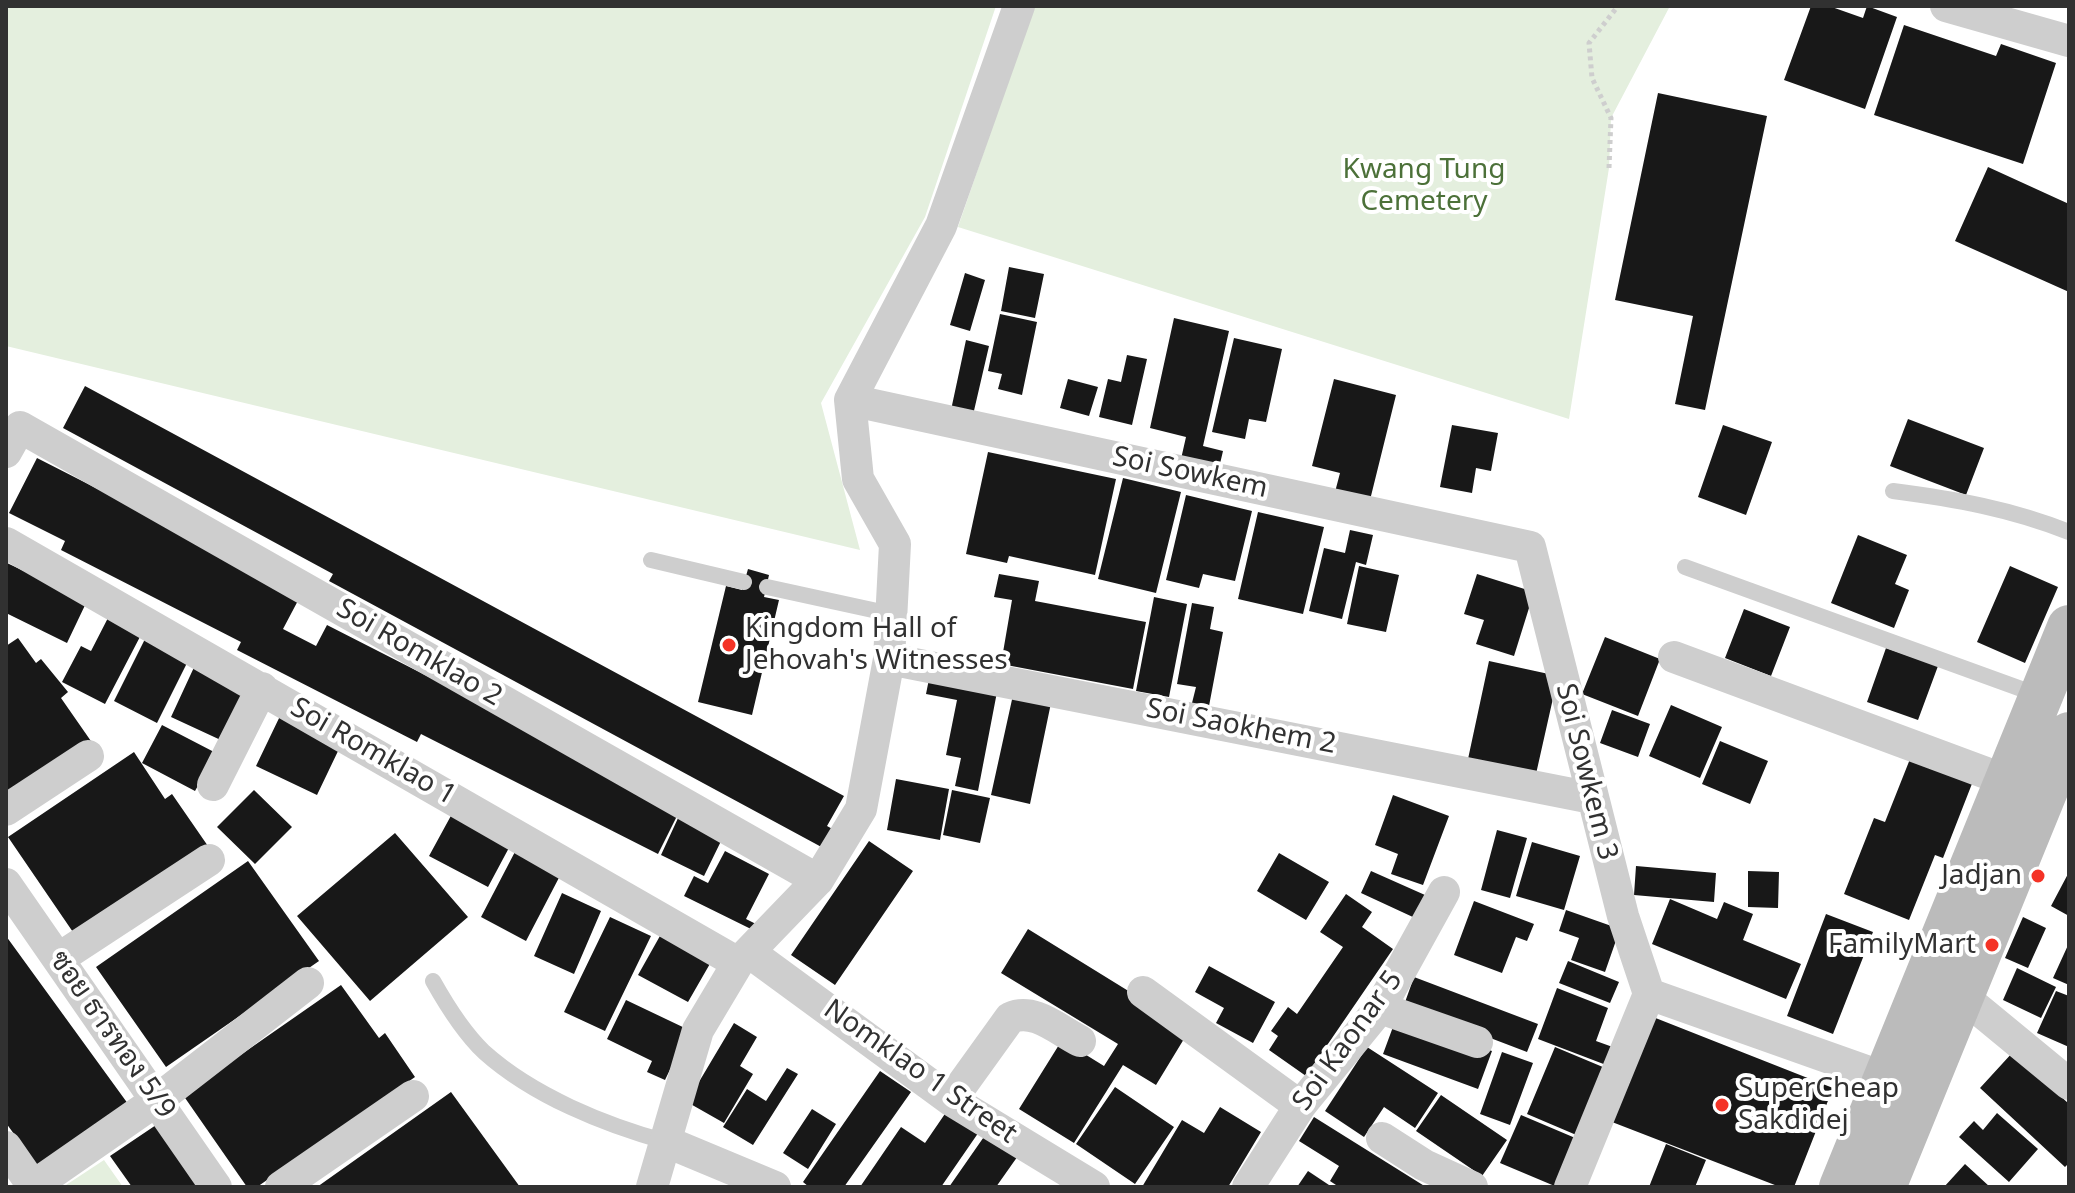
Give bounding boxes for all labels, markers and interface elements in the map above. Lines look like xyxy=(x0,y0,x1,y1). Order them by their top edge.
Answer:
park label: Kwang Tung Cemetery xyxy=(1343,153,1505,219)
street label: Soi Sowkem xyxy=(1109,440,1271,506)
street label: Soi Romklao 2 xyxy=(330,592,508,714)
place label: Kingdom Hall of Jehovah's Witnesses xyxy=(745,612,1008,678)
marker: Kingdom Hall of Jehovah's Witnesses xyxy=(720,636,738,654)
street label: Soi Sowkem 3 xyxy=(1548,680,1624,864)
street label: Soi Romklao 1 xyxy=(284,691,462,813)
street label: Soi Saokhem 2 xyxy=(1143,692,1339,762)
place label: Jadjan xyxy=(1941,859,2022,893)
marker: Jadjan xyxy=(2029,867,2047,885)
place label: FamilyMart xyxy=(1828,928,1976,962)
marker: FamilyMart xyxy=(1983,936,2001,954)
street label: ซอย ธารทอง 5/9 xyxy=(42,945,182,1125)
street label: Soi Kaonar 5 xyxy=(1286,965,1410,1117)
street label: Nomklao 1 Street xyxy=(817,993,1023,1151)
place label: SuperCheap Sakdidej xyxy=(1738,1072,1899,1138)
marker: SuperCheap Sakdidej xyxy=(1713,1096,1731,1114)

